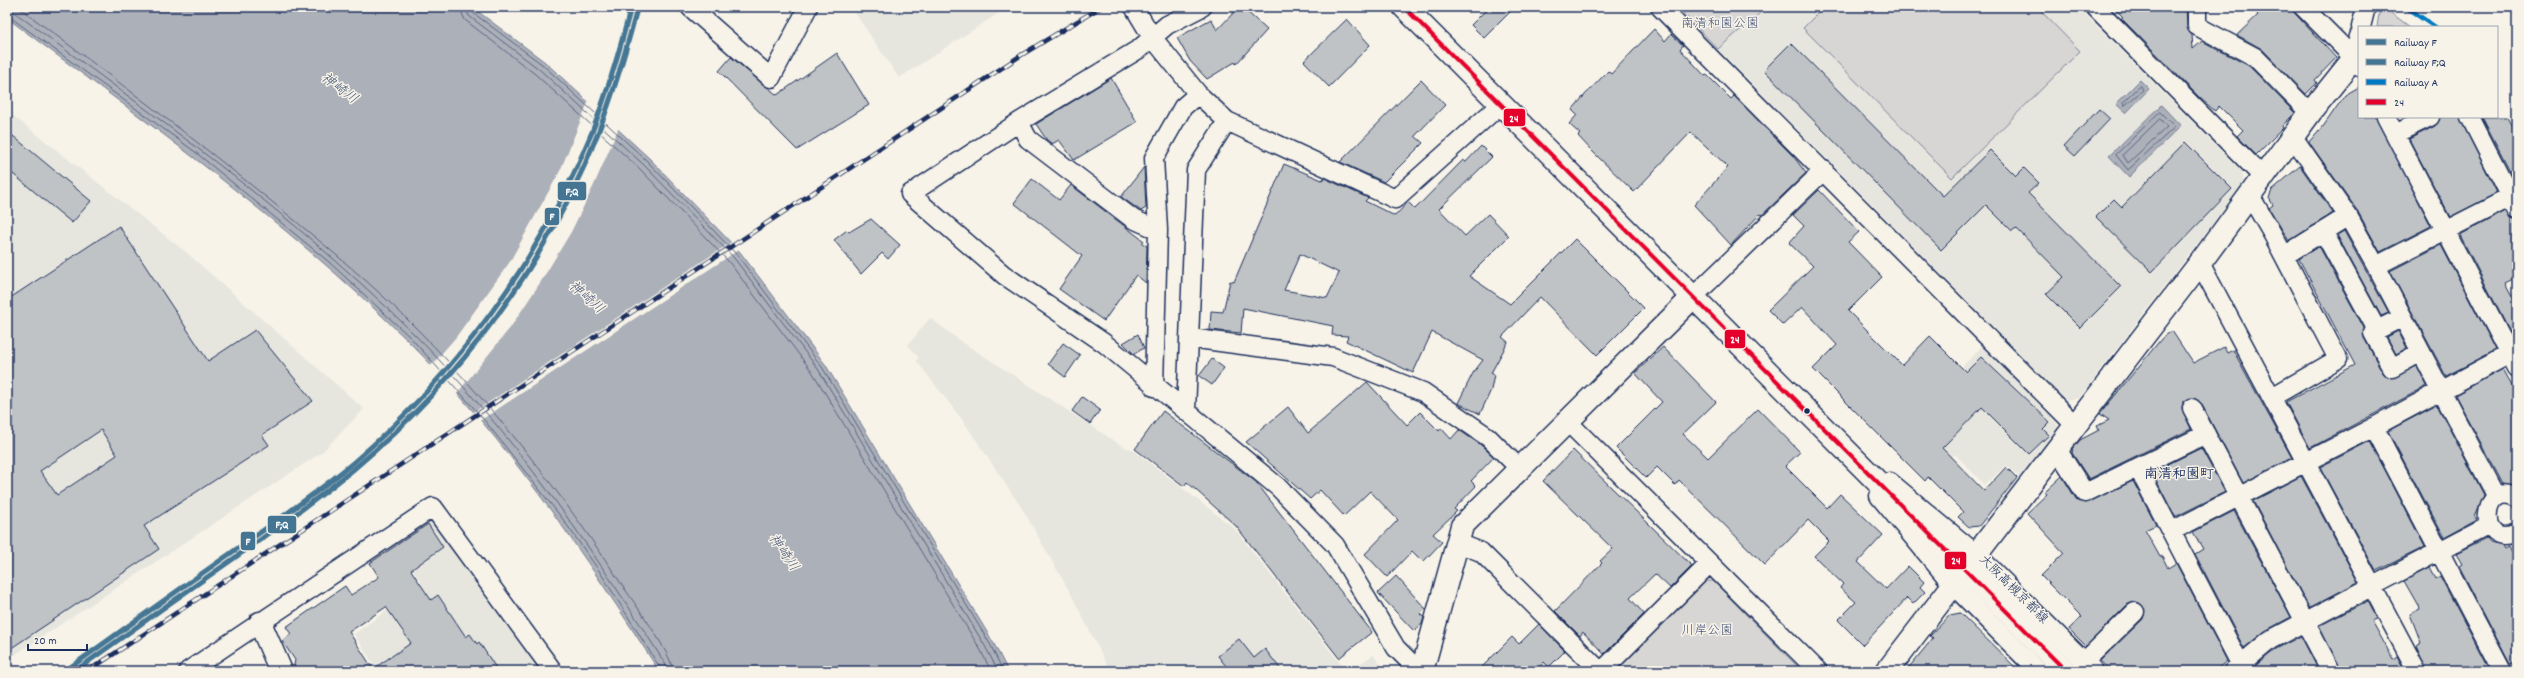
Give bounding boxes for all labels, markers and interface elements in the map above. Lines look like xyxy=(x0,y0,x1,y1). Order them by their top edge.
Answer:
park label: 南清和園公園 xyxy=(1681,15,1759,34)
legend xyxy=(2358,26,2498,118)
text: Railway F xyxy=(2394,35,2437,52)
text: Railway F;Q xyxy=(2394,55,2446,72)
water label: 神崎川 xyxy=(316,68,362,110)
text: Railway A xyxy=(2394,75,2438,92)
text: 24 xyxy=(2394,95,2404,112)
line badge: 24 xyxy=(1503,108,1526,127)
text: 24 xyxy=(1509,112,1519,128)
line badge: F;Q xyxy=(557,181,587,201)
text: F;Q xyxy=(565,185,579,201)
line badge: F xyxy=(544,207,560,226)
text: F xyxy=(550,210,556,226)
water label: 神崎川 xyxy=(564,277,608,319)
line badge: 24 xyxy=(1724,329,1746,349)
text: 24 xyxy=(1730,333,1740,349)
unlabelled marker xyxy=(1802,406,1812,416)
district label: 南清和園町 xyxy=(2144,465,2214,485)
line badge: F;Q xyxy=(267,515,297,534)
text: F;Q xyxy=(275,518,289,534)
water label: 神崎川 xyxy=(763,530,803,576)
line badge: F xyxy=(240,531,256,551)
text: F xyxy=(246,535,252,551)
line badge: 24 xyxy=(1944,551,1967,570)
street label: 大阪高槻京都線 xyxy=(1974,551,2053,630)
text: 24 xyxy=(1951,554,1961,570)
park label: 川岸公園 xyxy=(1681,622,1733,641)
scale bar xyxy=(28,626,87,652)
text: 20 m xyxy=(34,633,57,650)

